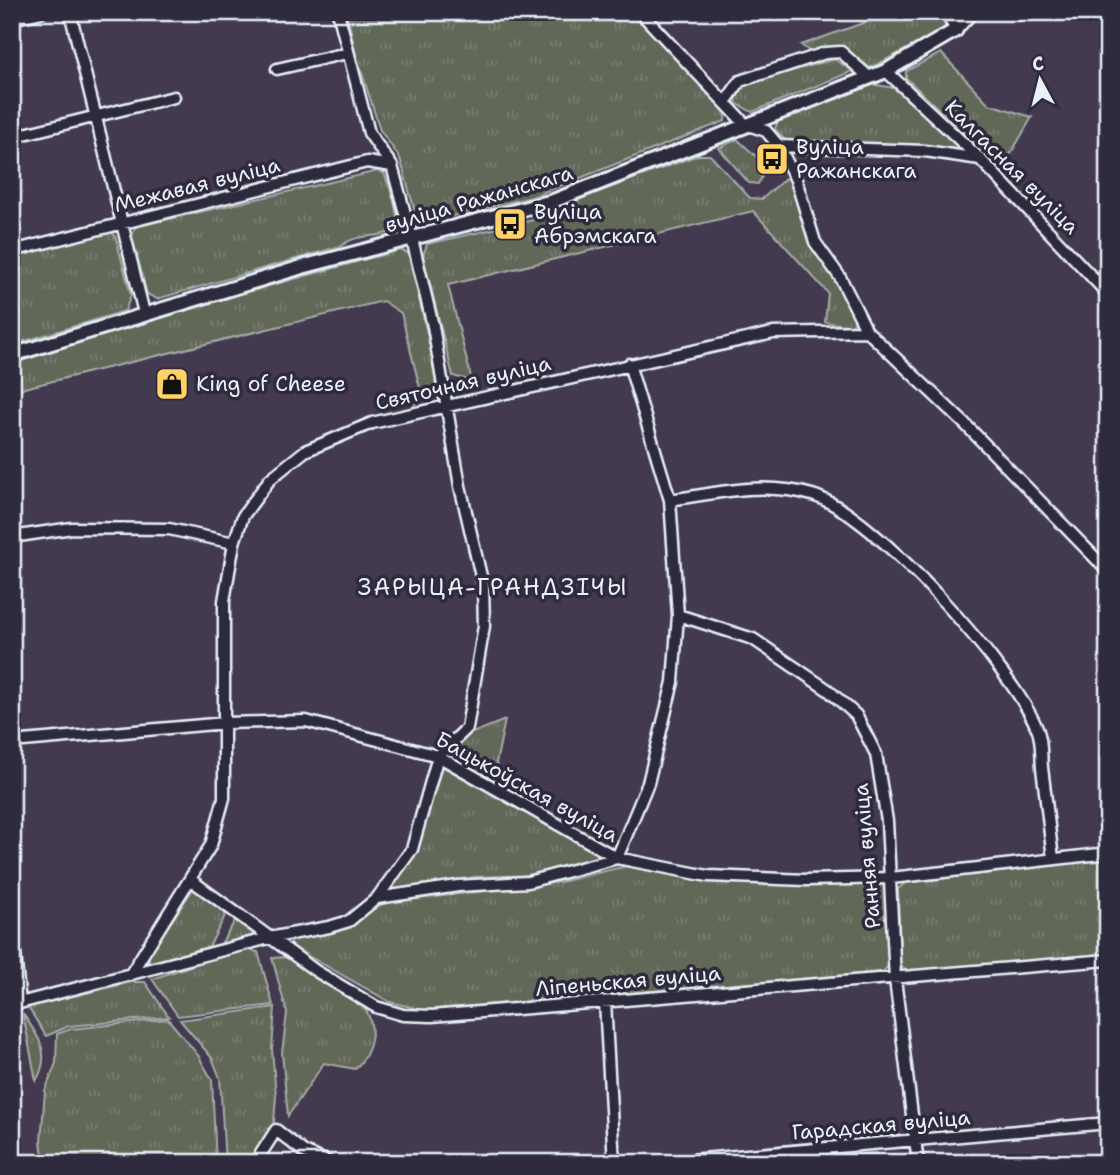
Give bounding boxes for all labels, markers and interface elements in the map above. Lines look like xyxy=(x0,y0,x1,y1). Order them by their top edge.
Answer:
north arrow xyxy=(1004,46,1074,116)
text: С xyxy=(1031,51,1045,77)
street label: Калгасная вуліца xyxy=(939,94,1085,240)
place label: Вуліца Ражанскага xyxy=(796,133,917,185)
bus stop icon: Вуліца Ражанскага xyxy=(753,140,791,178)
street label: Межавая вуліца xyxy=(111,151,283,219)
street label: вуліца Ражанскага xyxy=(382,159,576,239)
place label: Вуліца Абрэмскага xyxy=(534,198,656,250)
bus stop icon: Вуліца Абрэмскага xyxy=(491,205,529,243)
street label: Святочная вуліца xyxy=(373,349,553,417)
shop icon: King of Cheese xyxy=(153,365,191,403)
place label: King of Cheese xyxy=(196,370,346,398)
district label: ЗАРЫЦА-ГРАНДЗІЧЫ xyxy=(358,572,628,602)
street label: Бацькоўская вуліца xyxy=(431,725,623,849)
street label: Ранняя вуліца xyxy=(847,782,887,930)
street label: Ліпеньская вуліца xyxy=(534,959,722,1003)
street label: Гарадская вуліца xyxy=(791,1103,971,1147)

